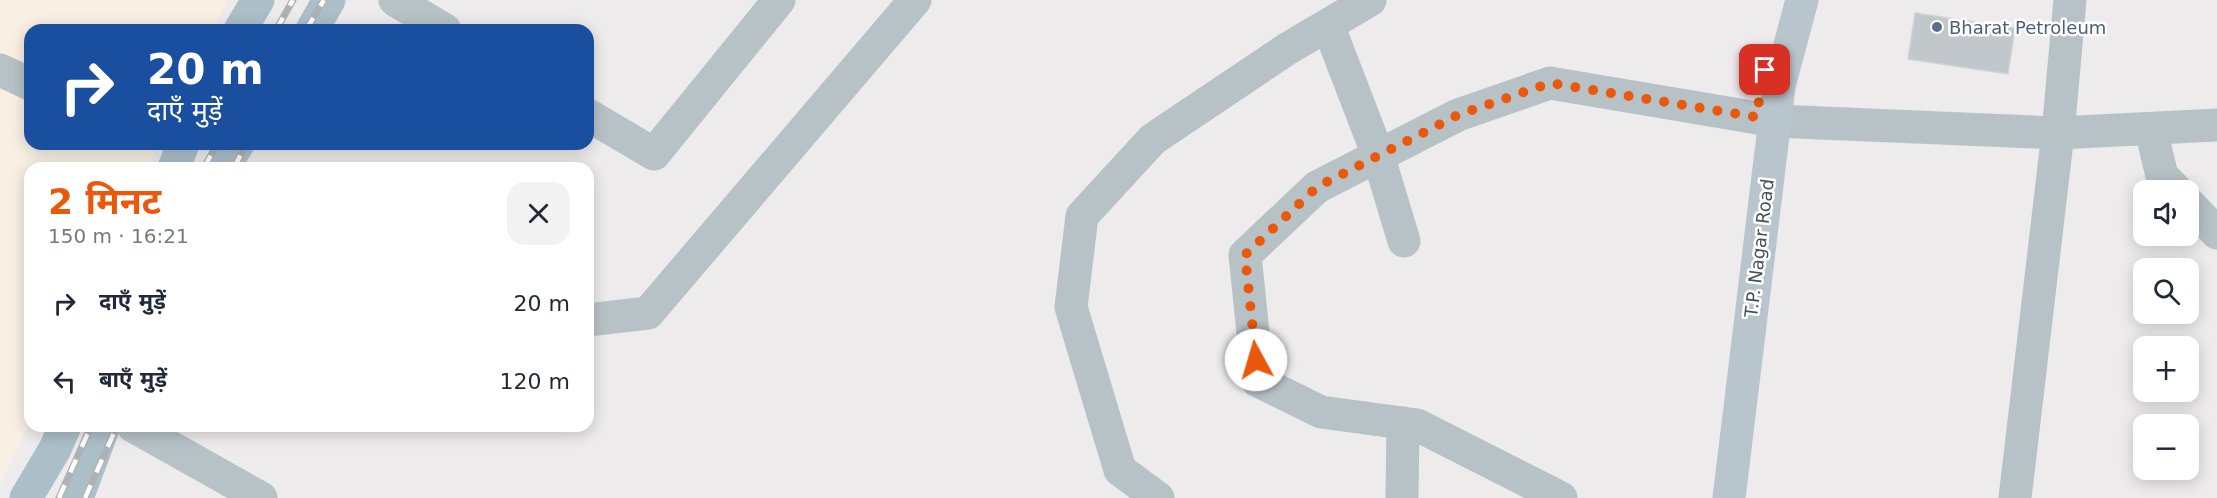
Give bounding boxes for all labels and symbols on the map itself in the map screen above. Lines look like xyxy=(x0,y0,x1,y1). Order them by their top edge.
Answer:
place label: Bharat Petroleum xyxy=(1949,17,2106,38)
marker: Bharat Petroleum xyxy=(1930,20,1944,34)
pin xyxy=(1739,44,1790,95)
street label: T.P. Nagar Road xyxy=(1740,178,1778,319)
position arrow xyxy=(1224,328,1288,392)

